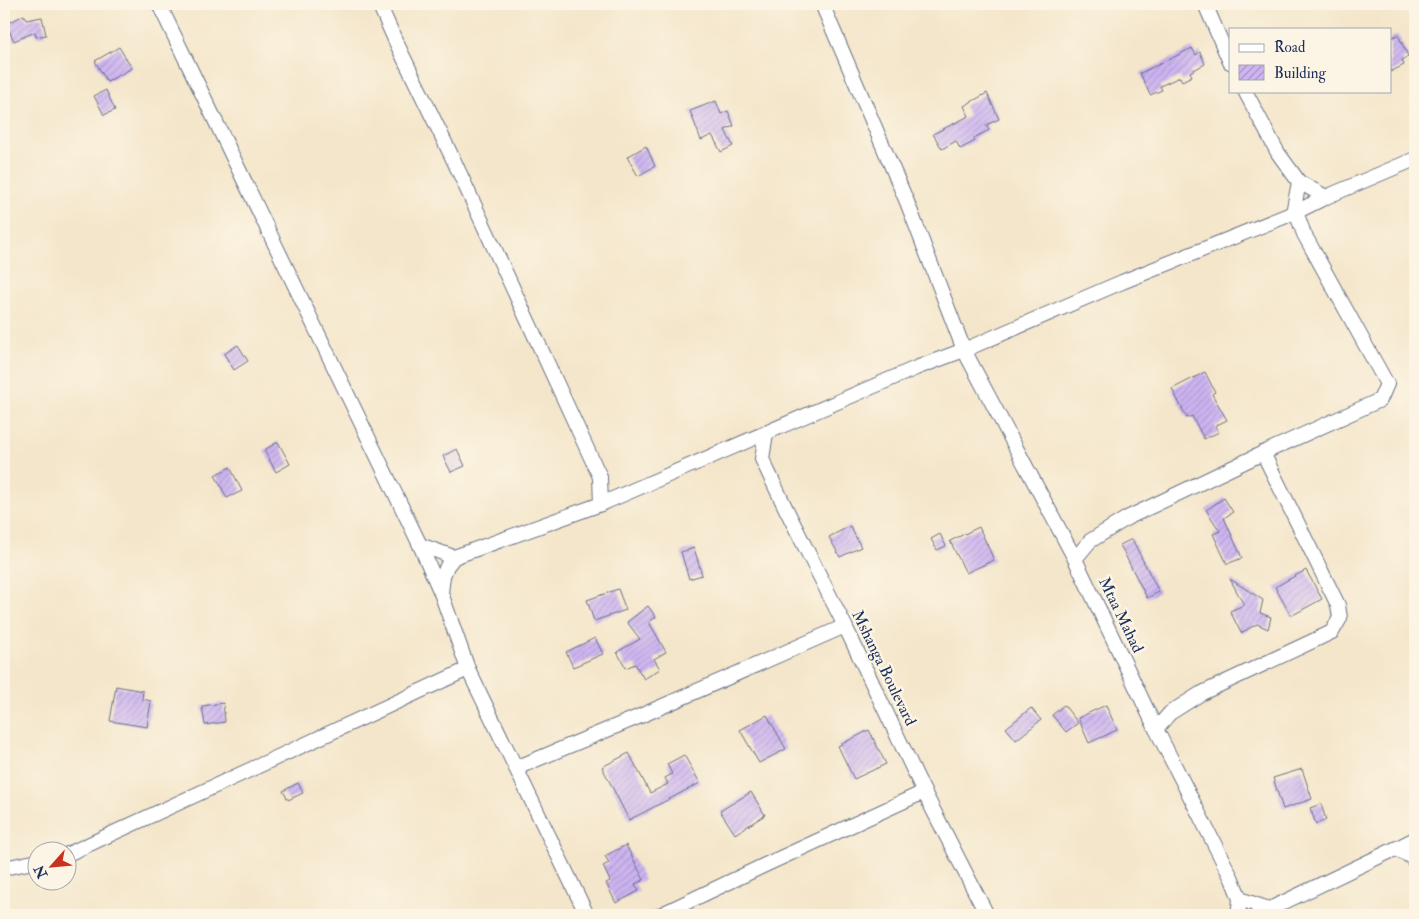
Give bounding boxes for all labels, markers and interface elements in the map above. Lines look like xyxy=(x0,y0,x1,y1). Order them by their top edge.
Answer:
legend xyxy=(1229,28,1392,92)
text: Road xyxy=(1274,38,1306,57)
text: Building xyxy=(1274,64,1326,83)
street label: Mtaa Mahad xyxy=(1094,574,1148,656)
street label: Mshanga Boulevard xyxy=(847,607,921,729)
north arrow xyxy=(28,842,78,892)
text: N xyxy=(30,862,52,882)

